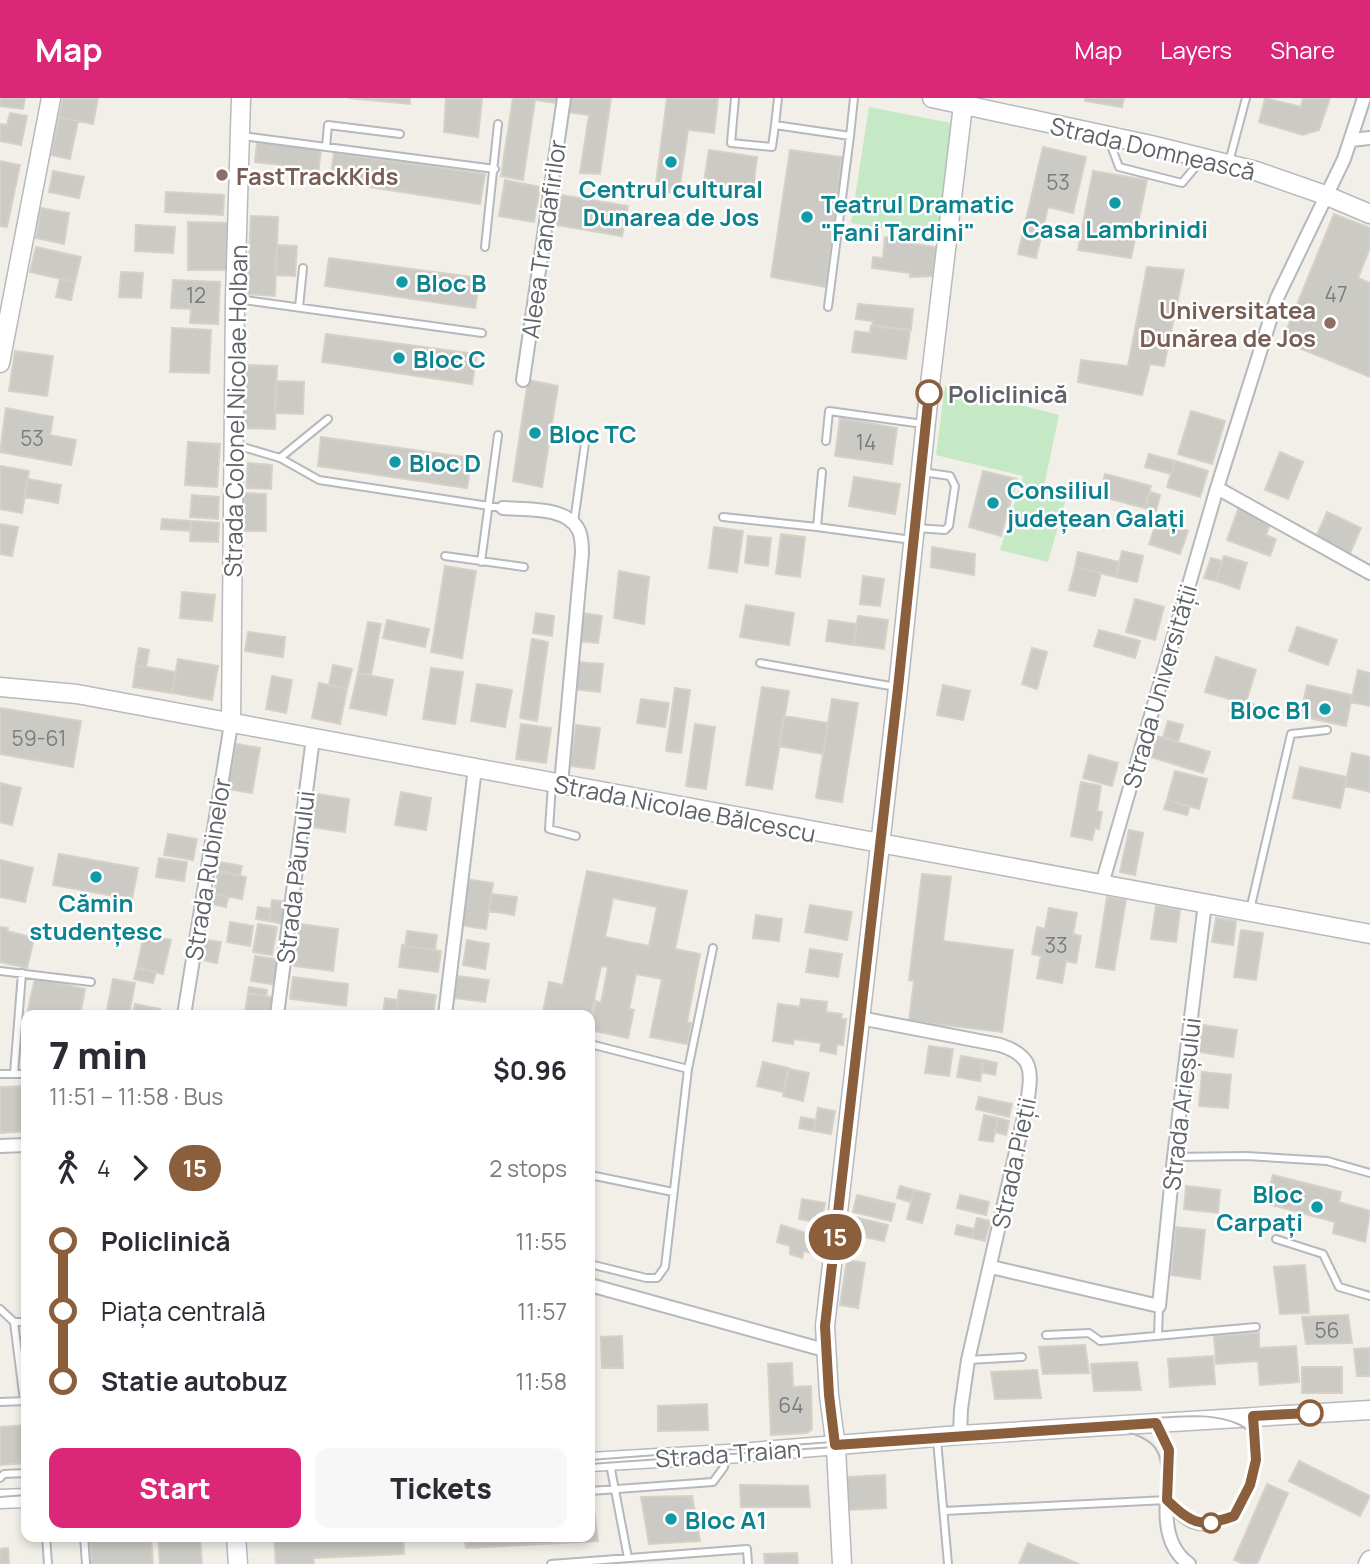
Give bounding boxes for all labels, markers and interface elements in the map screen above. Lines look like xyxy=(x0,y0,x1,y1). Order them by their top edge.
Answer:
text: Map xyxy=(35,27,103,72)
text: Map xyxy=(1075,33,1122,66)
text: Layers xyxy=(1160,33,1232,66)
text: Share xyxy=(1270,33,1335,66)
street label: Strada Domnească xyxy=(1047,108,1259,188)
street label: Aleea Trandafirilor xyxy=(513,137,573,340)
marker: Centrul cultural Dunarea de Jos xyxy=(663,154,679,170)
place label: FastTrackKids xyxy=(236,159,399,192)
marker: FastTrackKids xyxy=(214,167,230,183)
house number: 53 xyxy=(1046,168,1070,196)
place label: Centrul cultural Dunarea de Jos xyxy=(579,172,763,233)
place label: Teatrul Dramatic "Fani Tardini" xyxy=(821,187,1015,248)
marker: Casa Lambrinidi xyxy=(1107,195,1123,211)
marker: Teatrul Dramatic "Fani Tardini" xyxy=(799,209,815,225)
place label: Casa Lambrinidi xyxy=(1022,212,1208,245)
street label: Strada Colonel Nicolae Holban xyxy=(216,244,254,578)
place label: Bloc B xyxy=(416,266,486,299)
marker: Bloc B xyxy=(394,274,410,290)
house number: 47 xyxy=(1325,280,1347,308)
house number: 12 xyxy=(186,281,206,309)
place label: Universitatea Dunărea de Jos xyxy=(1140,293,1316,354)
marker: Universitatea Dunărea de Jos xyxy=(1322,315,1338,331)
place label: Bloc C xyxy=(413,342,486,375)
marker: Bloc C xyxy=(391,350,407,366)
place label: Policlinică xyxy=(948,377,1068,410)
marker: Policlinică xyxy=(916,380,942,406)
place label: Bloc TC xyxy=(549,417,637,450)
house number: 53 xyxy=(20,424,44,452)
marker: Bloc TC xyxy=(527,425,543,441)
house number: 14 xyxy=(856,428,876,456)
place label: Bloc D xyxy=(409,446,481,479)
marker: Bloc D xyxy=(387,454,403,470)
place label: Consiliul județean Galați xyxy=(1006,473,1185,534)
marker: Consiliul județean Galați xyxy=(985,495,1001,511)
street label: Strada Universității xyxy=(1114,580,1204,792)
place label: Bloc B1 xyxy=(1230,693,1311,726)
marker: Bloc B1 xyxy=(1317,701,1333,717)
house number: 59-61 xyxy=(12,724,66,752)
street label: Strada Nicolae Bălcescu xyxy=(551,766,819,850)
street label: Strada Rubinelor xyxy=(176,775,238,963)
street label: Strada Păunului xyxy=(268,789,322,965)
marker: Cămin studențesc xyxy=(88,869,104,885)
place label: Cămin studențesc xyxy=(29,886,163,947)
house number: 33 xyxy=(1044,931,1068,959)
street label: Strada Arieșului xyxy=(1154,1016,1208,1192)
text: 7 min xyxy=(49,1028,148,1080)
text: $0.96 xyxy=(493,1052,567,1088)
text: 11:51 – 11:58 · Bus xyxy=(49,1080,223,1112)
street label: Strada Pieții xyxy=(983,1094,1043,1232)
icon: walk xyxy=(49,1149,87,1187)
icon: forward xyxy=(121,1149,159,1187)
text: 15 xyxy=(183,1151,207,1184)
text: 4 xyxy=(97,1152,111,1184)
text: 2 stops xyxy=(489,1152,567,1184)
place label: Bloc Carpați xyxy=(1216,1177,1303,1238)
marker: Bloc Carpați xyxy=(1309,1199,1325,1215)
line badge: 15 xyxy=(804,1214,866,1260)
text: 15 xyxy=(823,1220,847,1253)
text: Policlinică xyxy=(101,1223,230,1259)
text: 11:55 xyxy=(516,1225,567,1257)
text: Piața centrală xyxy=(101,1293,266,1329)
text: 11:57 xyxy=(517,1295,567,1327)
house number: 56 xyxy=(1314,1316,1340,1344)
text: Statie autobuz xyxy=(101,1363,288,1399)
text: 11:58 xyxy=(516,1365,567,1397)
house number: 64 xyxy=(778,1391,804,1419)
unlabelled marker xyxy=(1297,1400,1323,1426)
street label: Strada Traian xyxy=(654,1431,802,1475)
button: Start xyxy=(49,1448,301,1528)
button: Tickets xyxy=(315,1448,567,1528)
place label: Bloc A1 xyxy=(685,1503,767,1536)
marker: Bloc A1 xyxy=(663,1511,679,1527)
unlabelled marker xyxy=(1201,1513,1221,1533)

